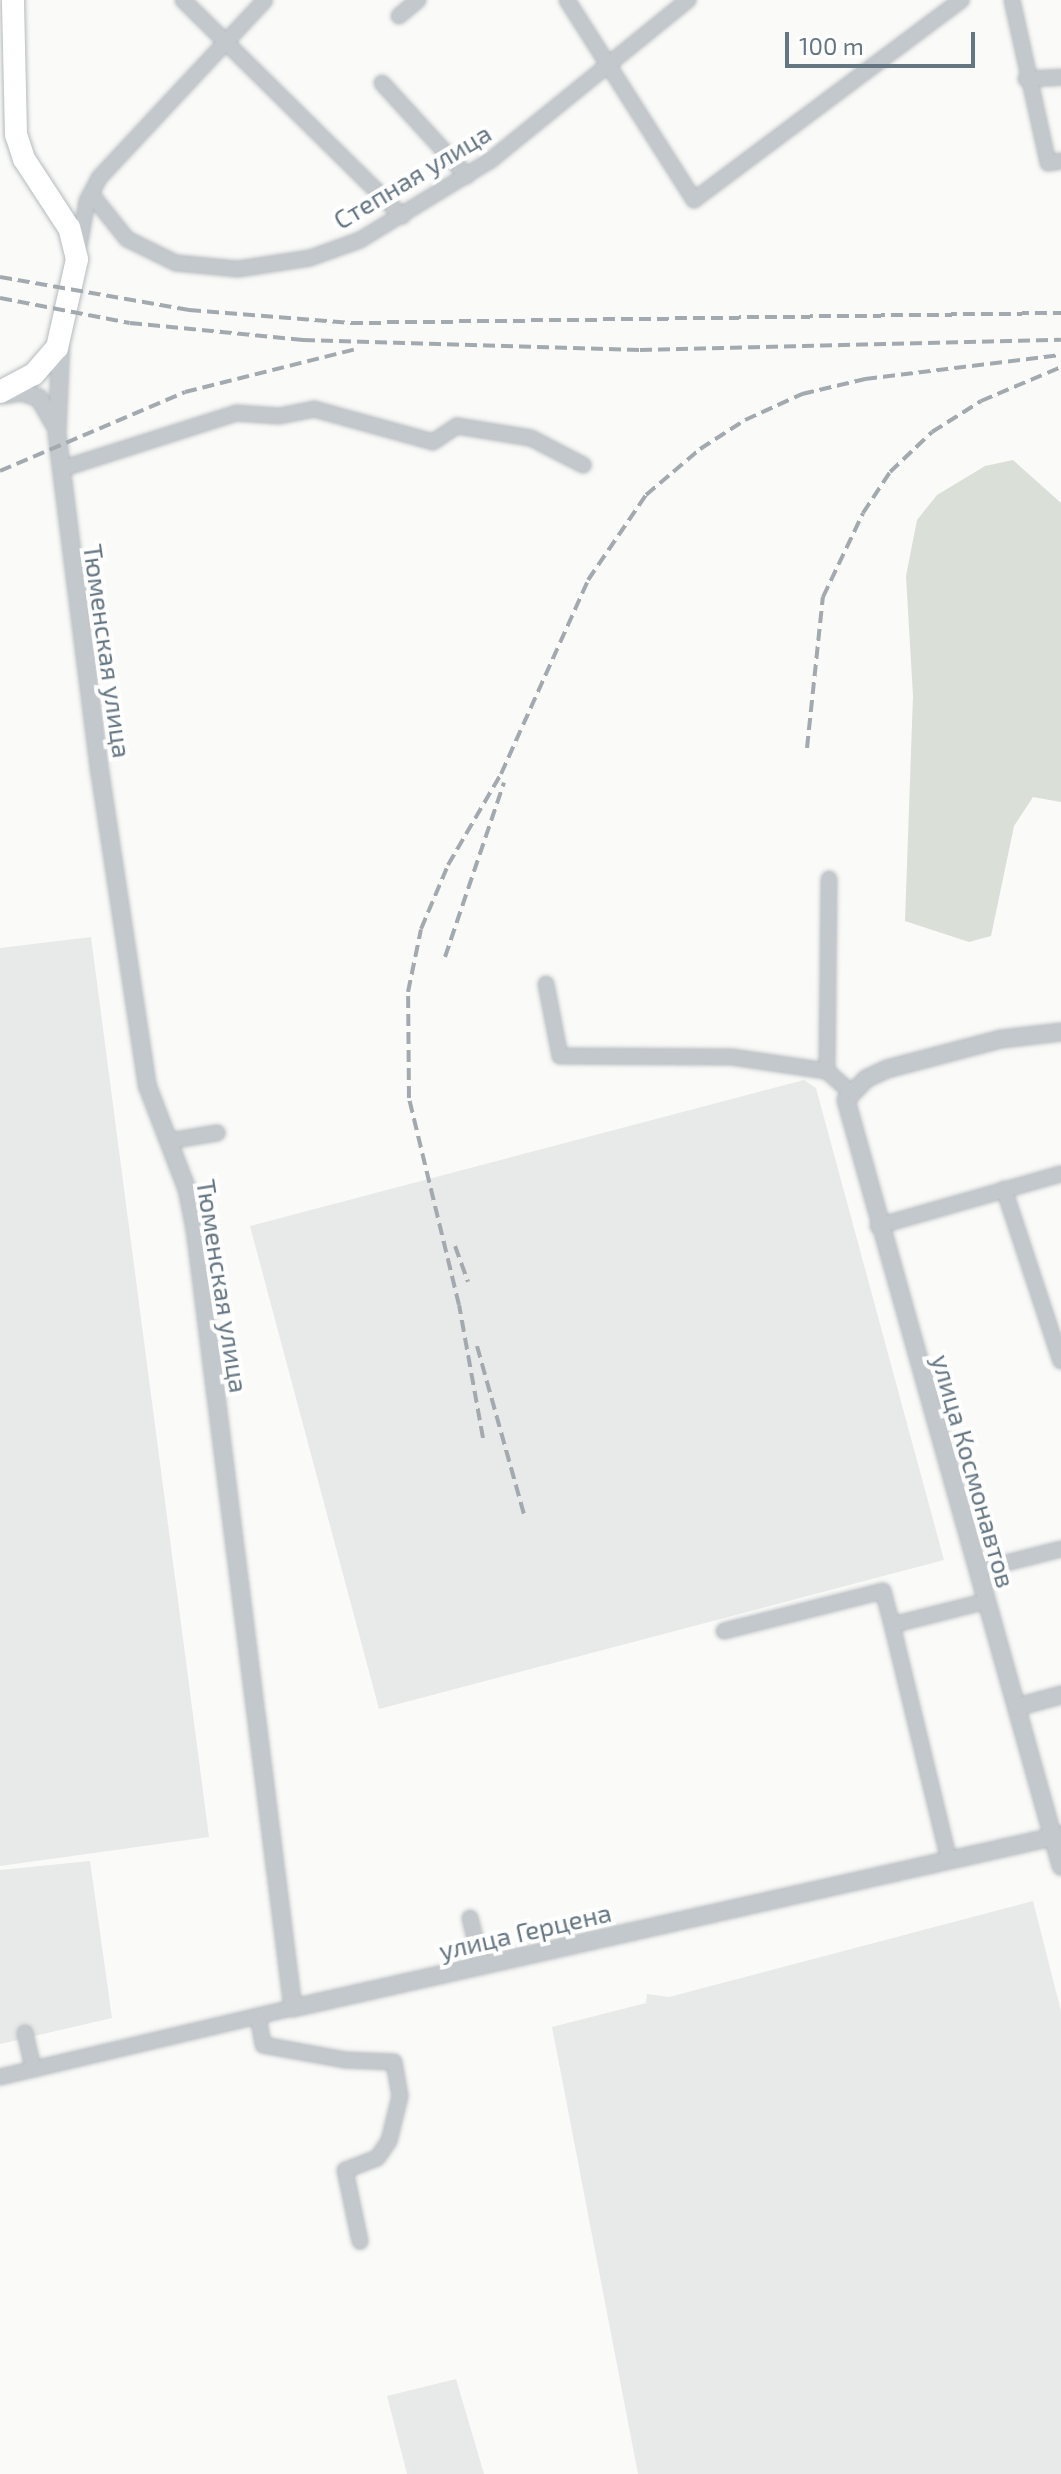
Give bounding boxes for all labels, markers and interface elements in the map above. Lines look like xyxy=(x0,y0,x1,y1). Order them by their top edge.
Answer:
scale bar xyxy=(789,16,979,66)
text: 100 m xyxy=(799,31,864,60)
street label: Степная улица xyxy=(328,117,496,235)
street label: Тюменская улица xyxy=(78,542,138,760)
street label: Тюменская улица xyxy=(191,1177,255,1395)
street label: улица Космонавтов xyxy=(926,1351,1022,1591)
street label: улица Герцена xyxy=(436,1896,614,1966)

